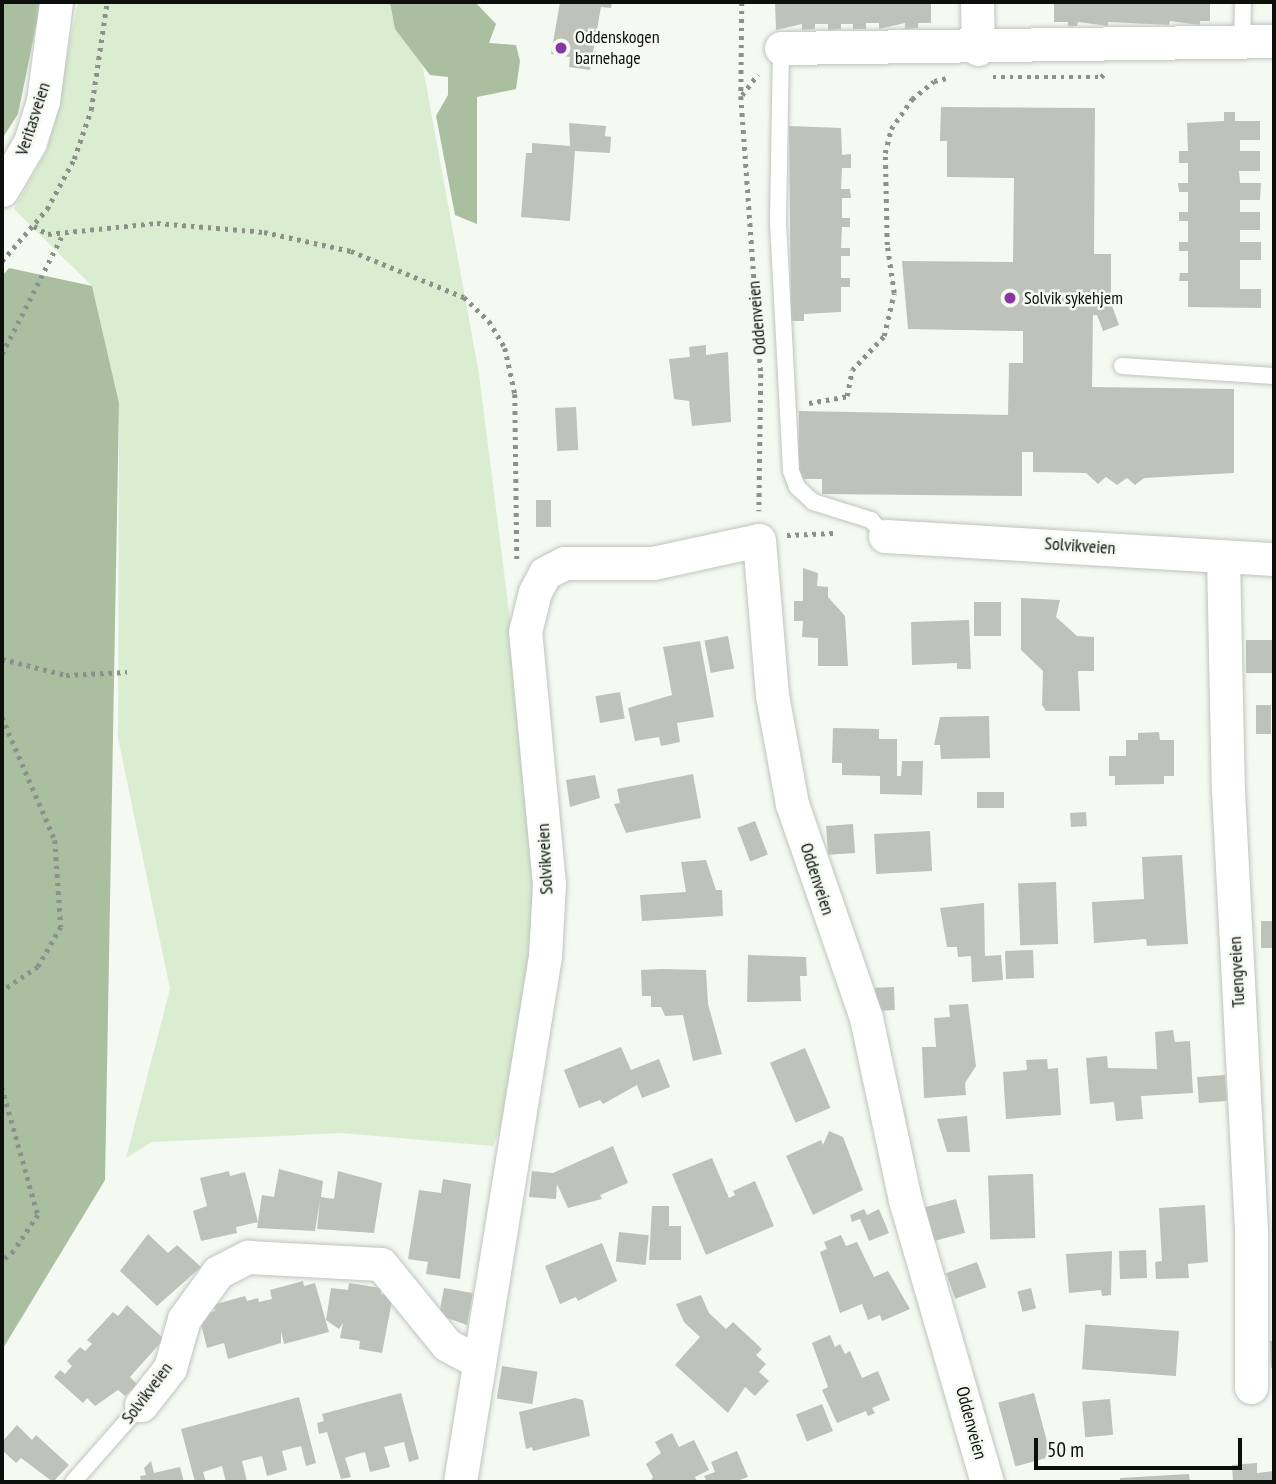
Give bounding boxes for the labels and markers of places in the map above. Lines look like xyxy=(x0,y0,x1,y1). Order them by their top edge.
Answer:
place label: Oddenskogen barnehage xyxy=(575,27,660,70)
marker: Oddenskogen barnehage xyxy=(553,40,569,56)
place label: Solvik sykehjem xyxy=(1024,287,1123,309)
marker: Solvik sykehjem xyxy=(1002,290,1018,306)

